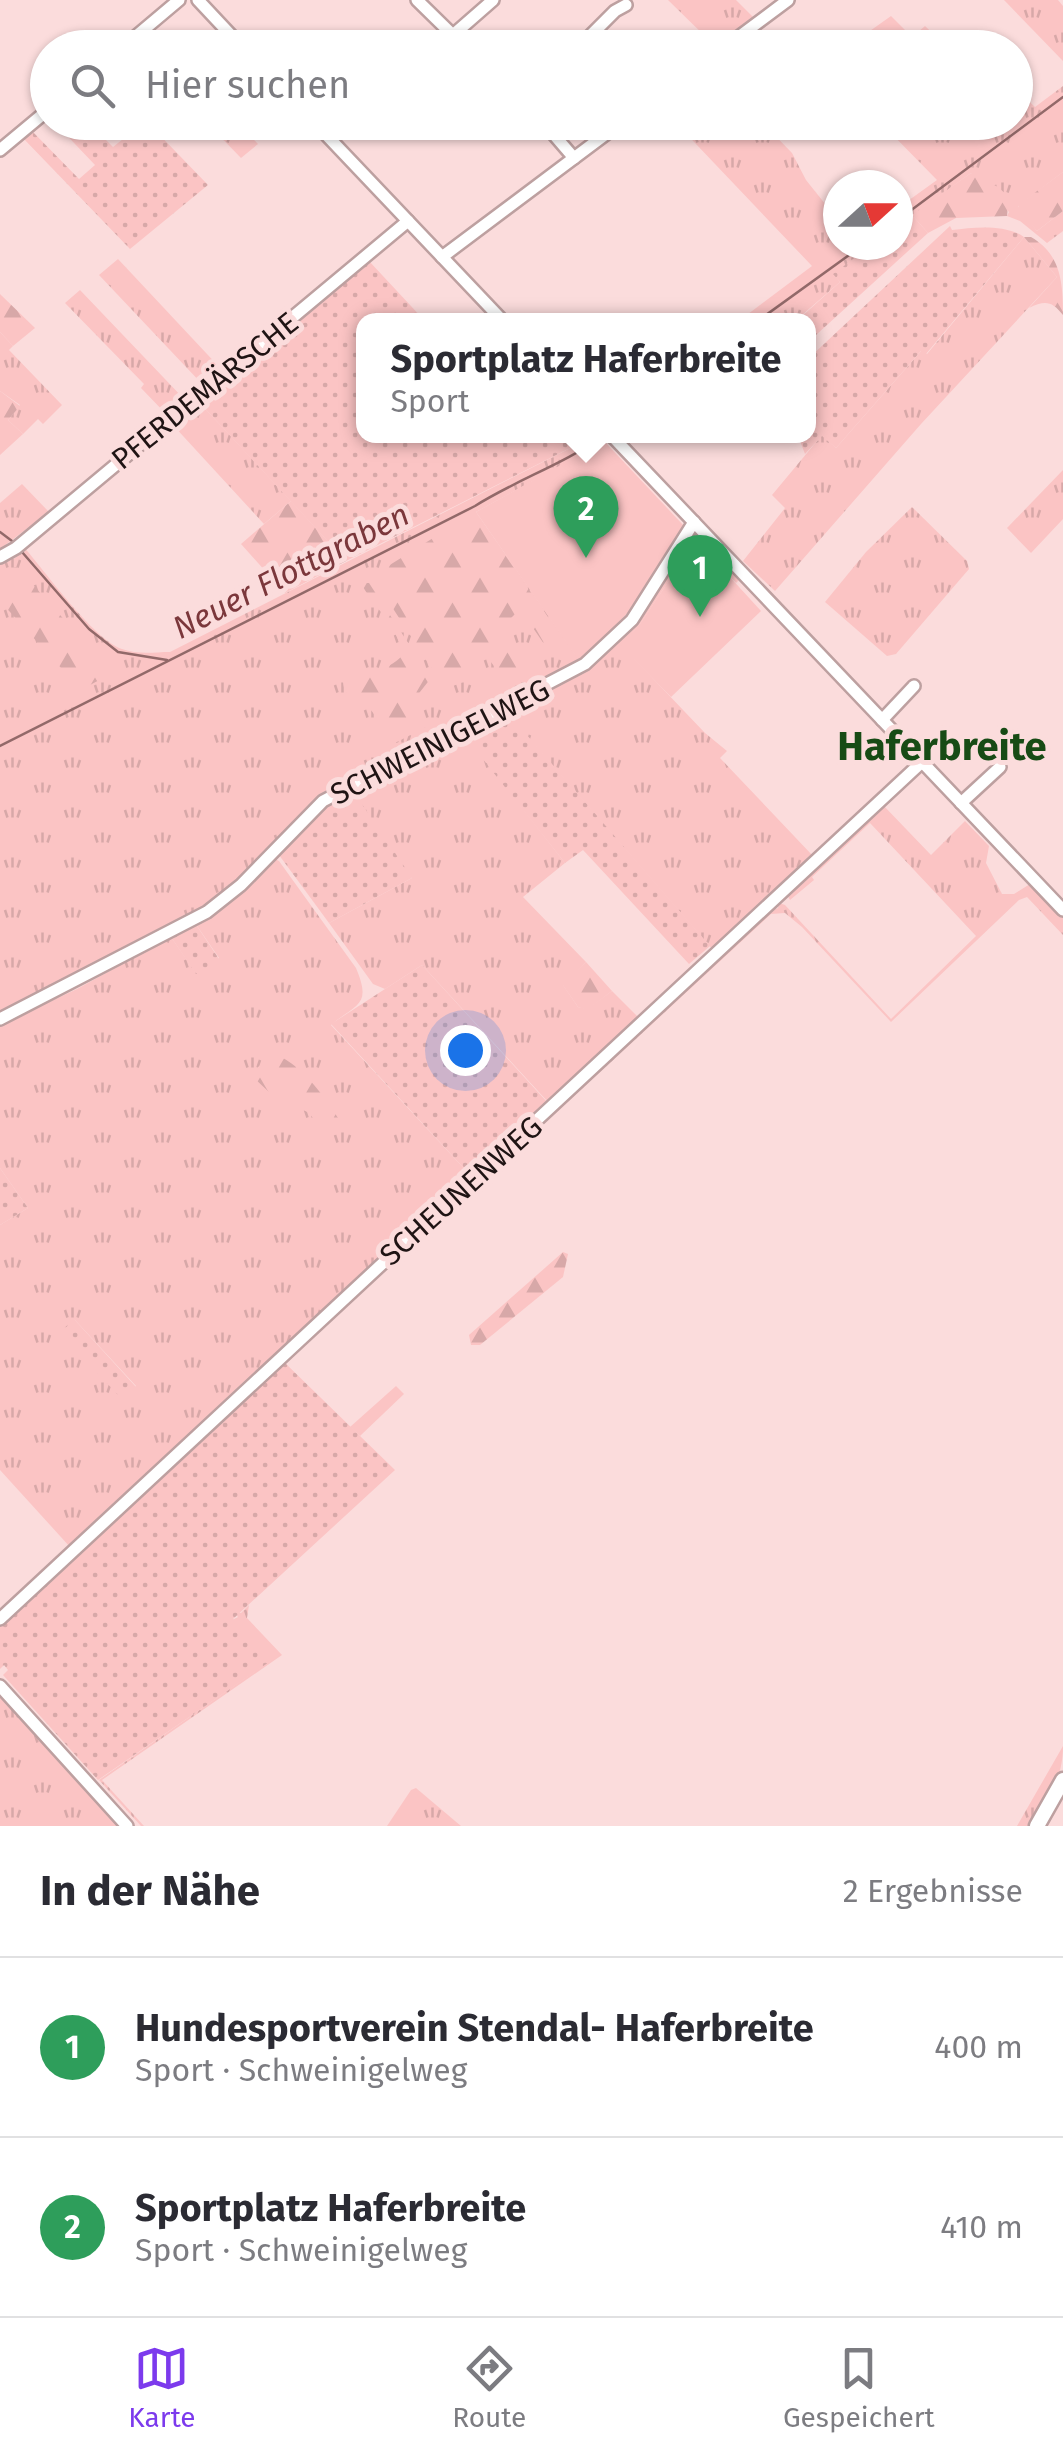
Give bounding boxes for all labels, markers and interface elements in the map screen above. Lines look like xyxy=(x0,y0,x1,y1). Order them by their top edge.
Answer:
search box xyxy=(30,30,1033,140)
icon: search xyxy=(65,58,120,113)
text: Hier suchen xyxy=(145,62,350,108)
north arrow xyxy=(823,170,913,260)
street label: PFERDEMÄRSCHE xyxy=(104,305,306,477)
popup xyxy=(356,313,816,443)
text: Sportplatz Haferbreite xyxy=(390,336,782,382)
text: Sport xyxy=(390,382,469,420)
pin: 2 xyxy=(554,476,618,558)
water label: Neuer Flottgraben xyxy=(166,495,416,647)
pin: 1 xyxy=(668,534,732,617)
street label: SCHWEINIGELWEG xyxy=(325,671,555,813)
district label: Haferbreite xyxy=(837,723,1047,771)
your location xyxy=(440,1025,491,1076)
street label: SCHEUNENWEG xyxy=(372,1109,550,1273)
text: In der Nähe xyxy=(40,1866,260,1916)
text: 2 Ergebnisse xyxy=(843,1872,1023,1910)
text: Hundesportverein Stendal- Haferbreite xyxy=(135,2005,814,2051)
text: 1 xyxy=(65,2028,80,2066)
text: 400 m xyxy=(934,2028,1023,2066)
text: Sport · Schweinigelweg xyxy=(135,2051,467,2089)
text: Sportplatz Haferbreite xyxy=(135,2185,526,2231)
text: 2 xyxy=(64,2208,81,2246)
text: 410 m xyxy=(940,2208,1023,2246)
text: Sport · Schweinigelweg xyxy=(135,2231,467,2269)
tab: Karte xyxy=(128,2341,196,2434)
tab: Route xyxy=(452,2341,526,2434)
tab: Gespeichert xyxy=(783,2341,935,2434)

